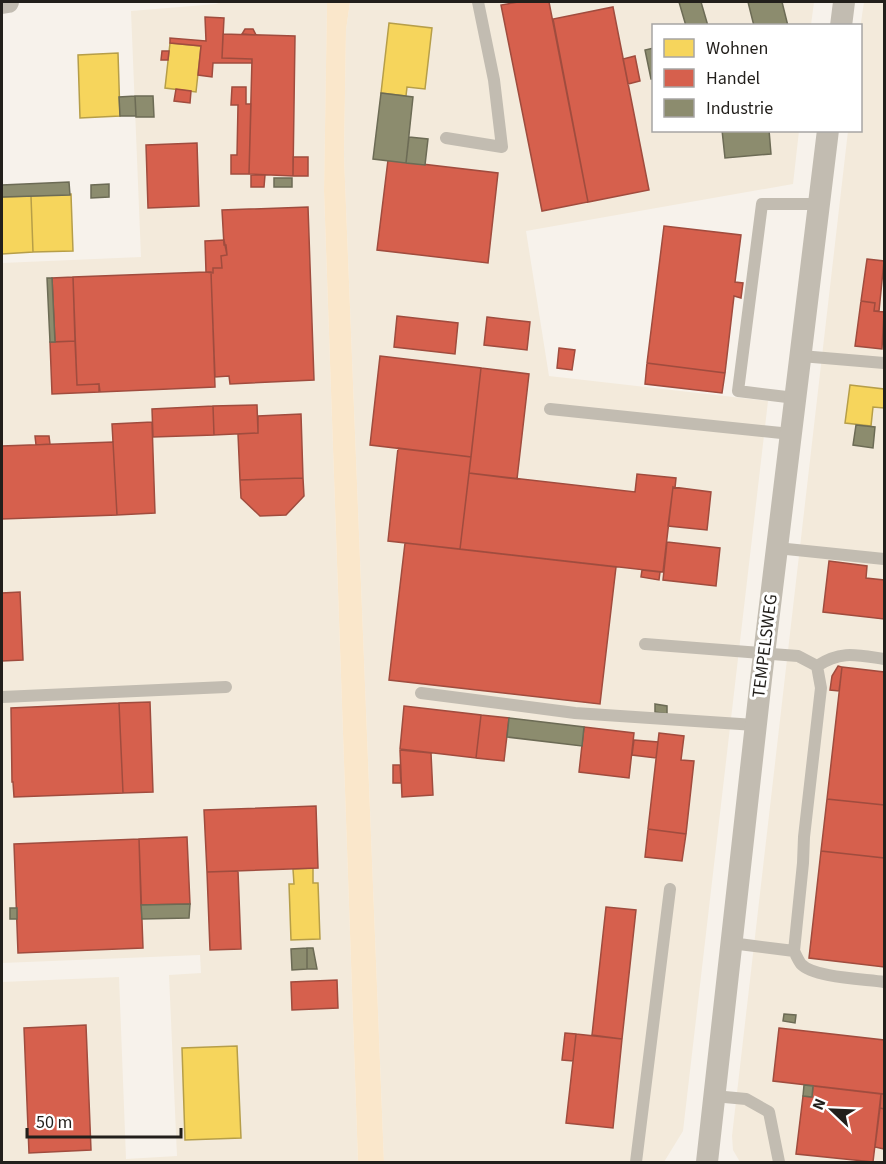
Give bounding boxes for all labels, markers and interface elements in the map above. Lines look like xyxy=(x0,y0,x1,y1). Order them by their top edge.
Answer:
legend xyxy=(652,24,862,132)
text: Wohnen xyxy=(706,36,768,61)
text: Handel xyxy=(706,66,760,91)
text: Industrie xyxy=(706,96,773,121)
street label: TEMPELSWEG xyxy=(746,593,784,699)
north arrow xyxy=(802,1080,862,1140)
text: N xyxy=(807,1095,831,1114)
scale bar xyxy=(27,1101,182,1139)
text: 50 m xyxy=(36,1110,72,1135)

